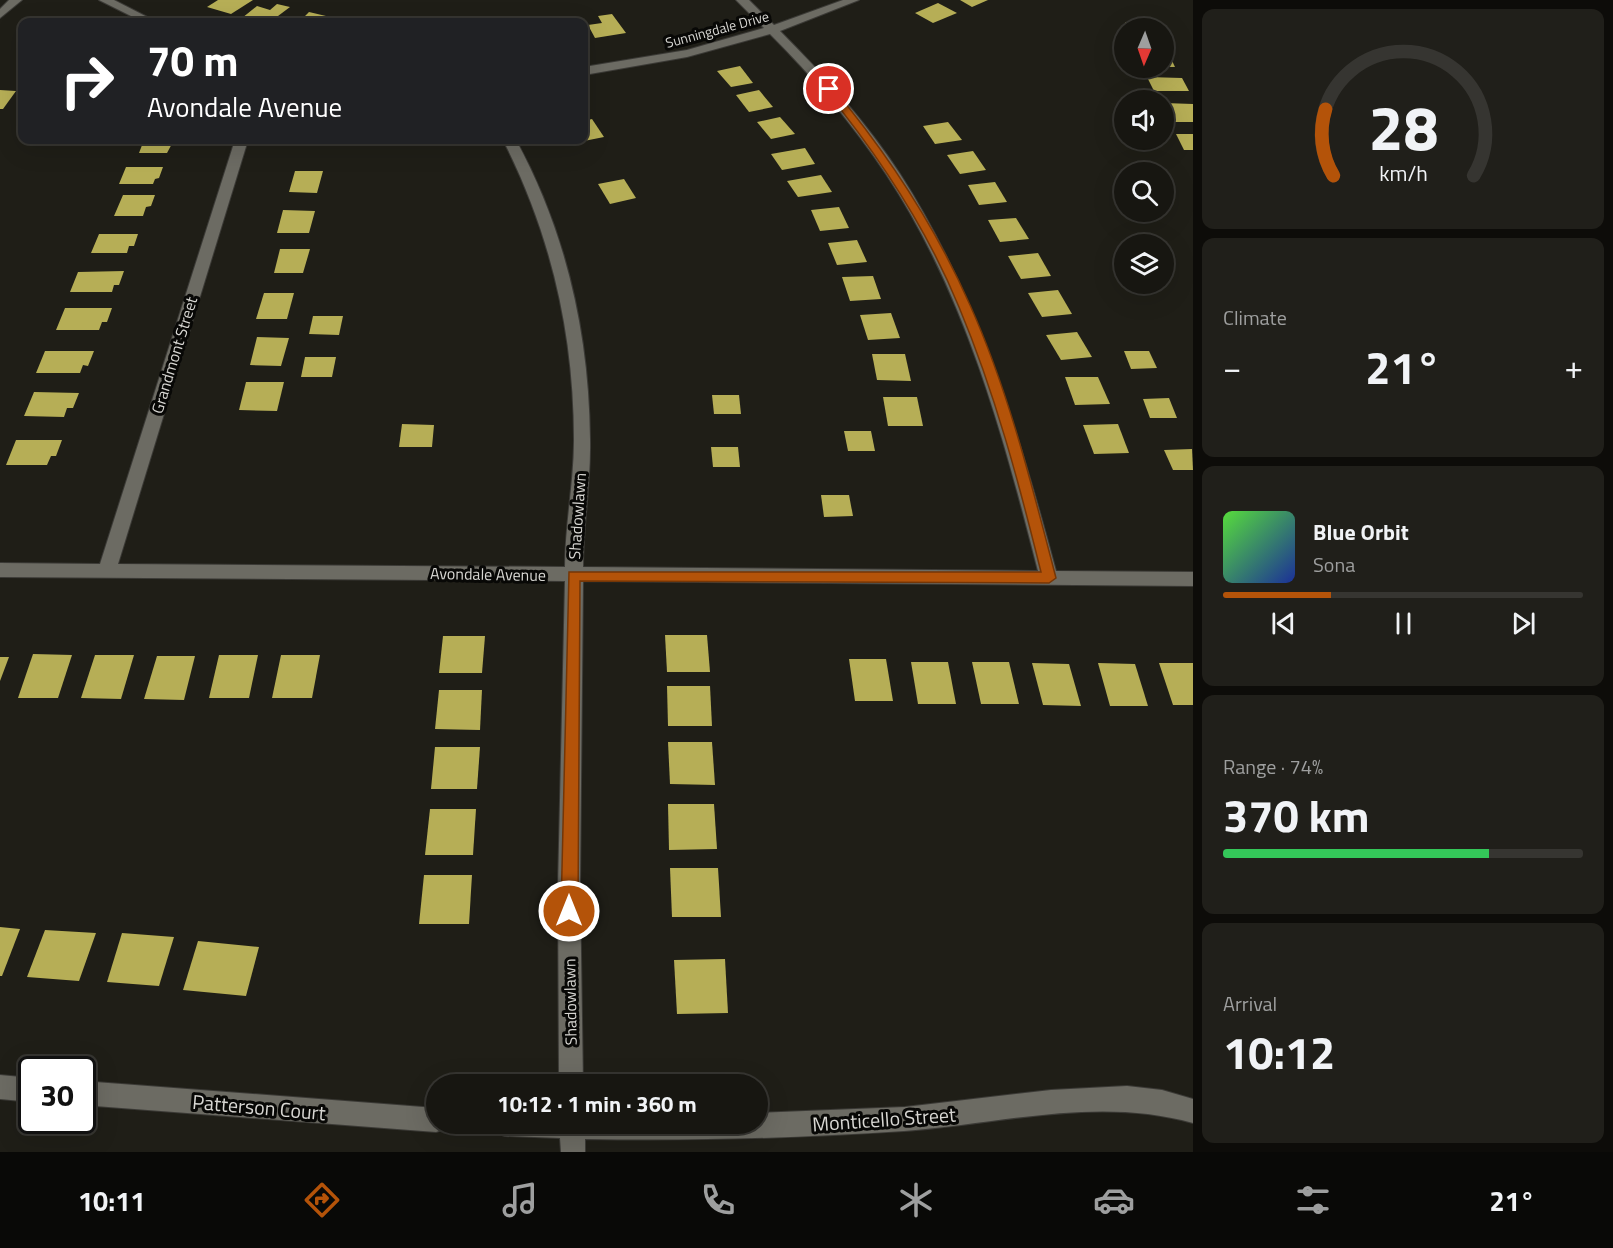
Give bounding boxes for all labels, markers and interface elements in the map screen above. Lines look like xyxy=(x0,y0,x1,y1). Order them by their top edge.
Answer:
street label: Sunningdale Drive xyxy=(663,5,771,53)
north arrow xyxy=(1114,18,1174,78)
map controls xyxy=(1114,18,1174,294)
text: 70 m xyxy=(147,28,239,92)
icon: right xyxy=(48,42,126,120)
pin xyxy=(803,63,854,114)
icon: arrive xyxy=(812,72,845,105)
text: 28 xyxy=(1368,79,1438,174)
text: Avondale Avenue xyxy=(147,86,342,127)
button: sound xyxy=(1114,90,1174,150)
text: km/h xyxy=(1379,157,1427,189)
button: search xyxy=(1114,162,1174,222)
button: layers xyxy=(1114,234,1174,294)
street label: Grandmont Street xyxy=(145,293,203,416)
text: Climate xyxy=(1223,302,1287,333)
text: 21° xyxy=(1365,333,1441,401)
text: − xyxy=(1223,342,1241,392)
text: + xyxy=(1565,342,1583,392)
street label: Shadowlawn xyxy=(562,472,592,560)
text: Blue Orbit xyxy=(1313,515,1409,549)
text: Sona xyxy=(1313,549,1355,580)
street label: Avondale Avenue xyxy=(430,561,546,587)
icon: previous xyxy=(1267,607,1300,640)
icon: pause xyxy=(1387,607,1420,640)
icon: next xyxy=(1507,607,1540,640)
text: Range · 74% xyxy=(1223,751,1323,782)
text: 370 km xyxy=(1223,781,1369,849)
position arrow xyxy=(537,879,601,943)
street label: Shadowlawn xyxy=(557,958,583,1046)
text: Arrival xyxy=(1223,988,1277,1019)
text: 10:12 xyxy=(1223,1018,1335,1086)
speed limit sign: 30 xyxy=(18,1056,96,1134)
street label: Patterson Court xyxy=(191,1086,327,1128)
text: 10:12 · 1 min · 360 m xyxy=(497,1087,697,1121)
street label: Monticello Street xyxy=(811,1099,957,1139)
icon: directions xyxy=(301,1179,343,1221)
icon: music xyxy=(499,1179,541,1221)
icon: phone xyxy=(697,1179,739,1221)
icon: climate xyxy=(895,1179,937,1221)
icon: car xyxy=(1093,1179,1135,1221)
icon: filters xyxy=(1292,1179,1334,1221)
text: 10:11 xyxy=(78,1180,145,1221)
text: 21° xyxy=(1490,1180,1535,1221)

